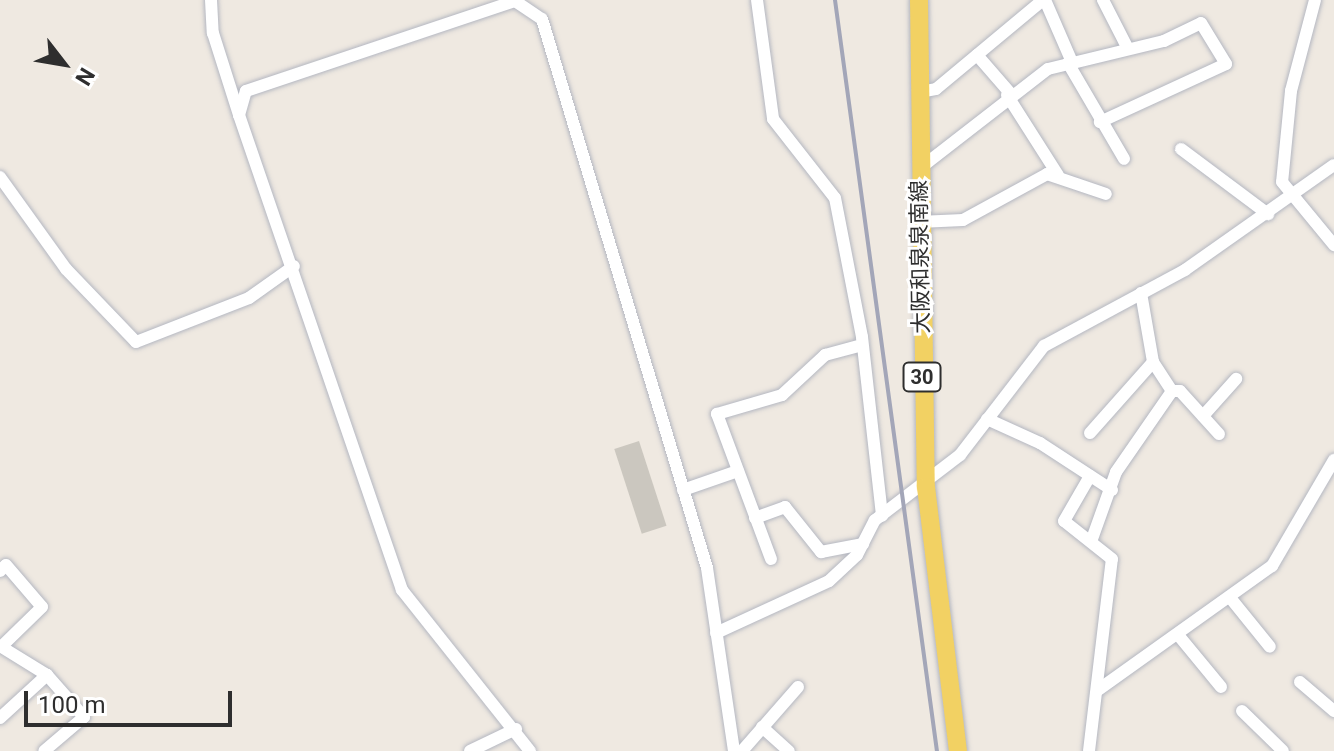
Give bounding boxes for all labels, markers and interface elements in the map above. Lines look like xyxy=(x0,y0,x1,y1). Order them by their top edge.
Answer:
north arrow xyxy=(24,24,104,104)
text: N xyxy=(70,64,100,90)
street label: 大阪和泉泉南線 xyxy=(905,180,935,334)
road number: 30 xyxy=(902,361,942,393)
scale bar xyxy=(28,675,236,725)
text: 100 m xyxy=(38,691,105,719)

